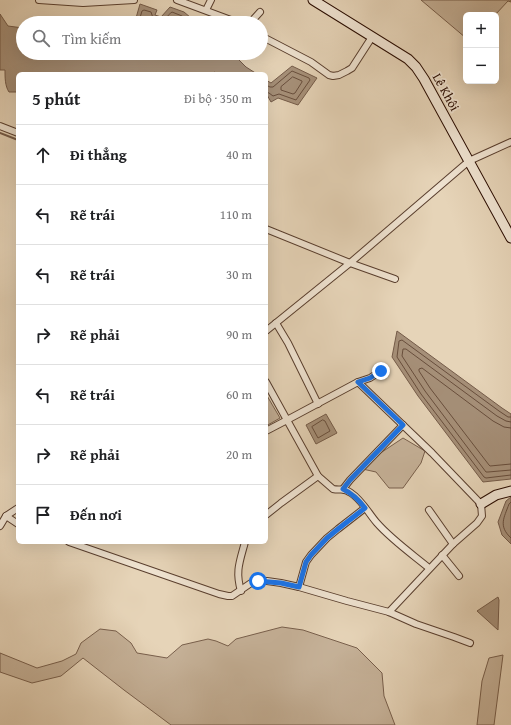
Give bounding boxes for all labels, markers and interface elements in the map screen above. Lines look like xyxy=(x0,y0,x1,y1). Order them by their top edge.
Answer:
map controls xyxy=(463,12,499,84)
button: + xyxy=(463,12,499,48)
search box xyxy=(16,16,268,60)
icon: search xyxy=(30,27,52,49)
text: Tìm kiếm xyxy=(62,28,121,49)
button: − xyxy=(463,48,499,84)
street label: Lê Khôi xyxy=(428,70,464,115)
text: 5 phút xyxy=(32,86,80,111)
text: Đi bộ · 350 m xyxy=(184,89,252,108)
icon: ahead xyxy=(32,144,54,166)
text: Đi thẳng xyxy=(70,144,127,165)
text: 40 m xyxy=(226,145,252,164)
icon: left xyxy=(32,204,54,226)
text: Rẽ trái xyxy=(70,204,115,225)
text: 110 m xyxy=(220,205,252,224)
icon: left xyxy=(32,264,54,286)
text: Rẽ trái xyxy=(70,264,115,285)
text: 30 m xyxy=(226,265,252,284)
icon: right xyxy=(32,324,54,346)
text: Rẽ phải xyxy=(70,324,120,345)
text: 90 m xyxy=(226,325,252,344)
route end xyxy=(372,362,390,380)
icon: left xyxy=(32,384,54,406)
text: Rẽ trái xyxy=(70,384,115,405)
text: 60 m xyxy=(226,385,252,404)
icon: right xyxy=(32,444,54,466)
text: Rẽ phải xyxy=(70,444,120,465)
text: 20 m xyxy=(226,445,252,464)
icon: arrive xyxy=(32,504,54,526)
text: Đến nơi xyxy=(70,504,122,525)
route start xyxy=(249,572,267,590)

